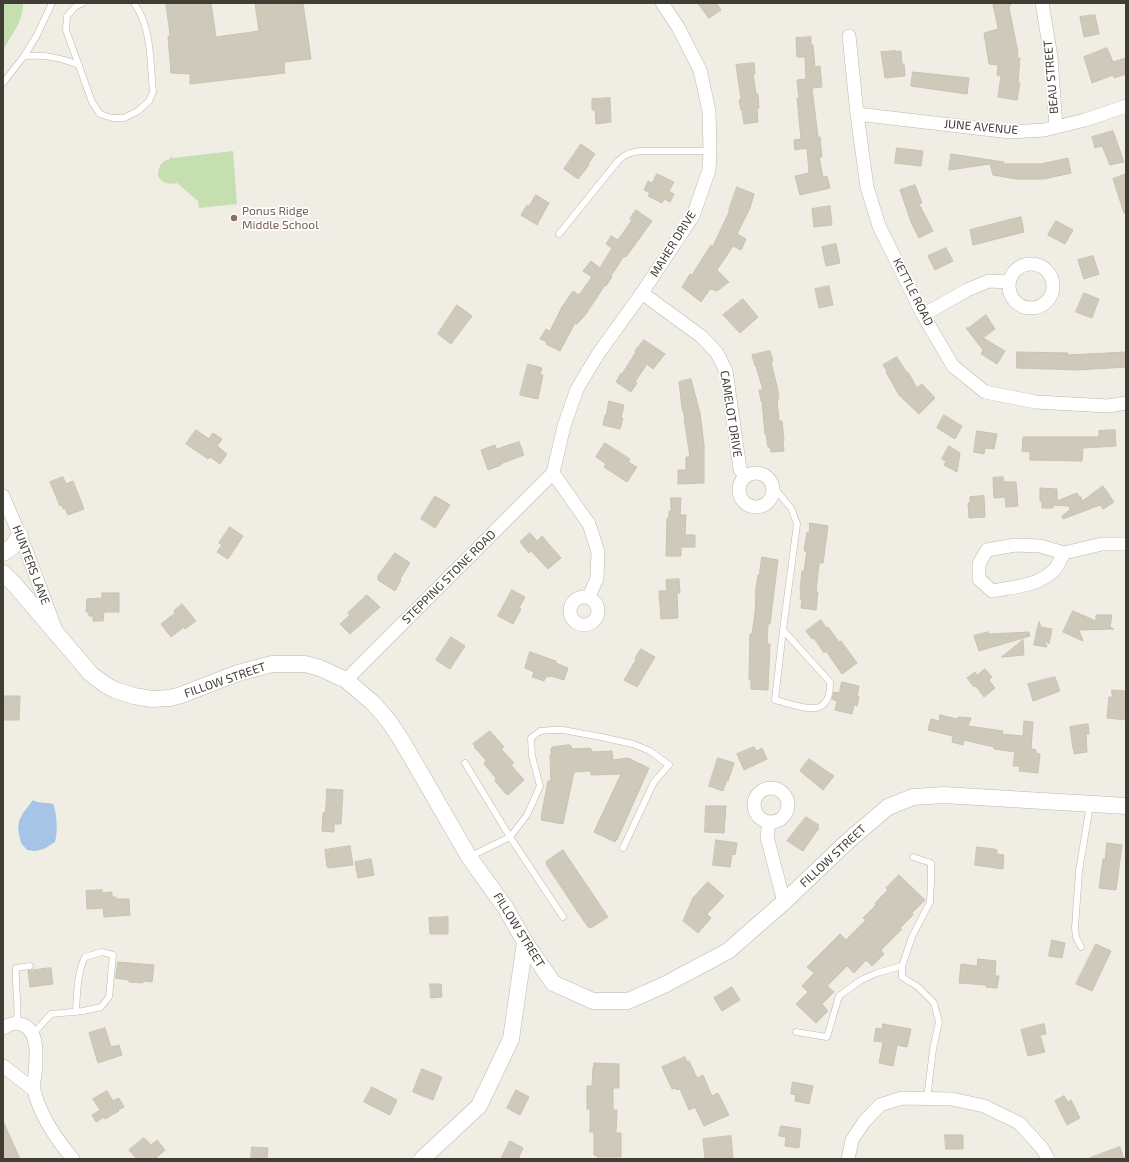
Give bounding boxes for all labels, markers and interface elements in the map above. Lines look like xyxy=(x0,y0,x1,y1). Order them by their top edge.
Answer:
street label: BEAU STREET xyxy=(1041,40,1061,114)
street label: JUNE AVENUE xyxy=(943,117,1019,137)
place label: Ponus Ridge Middle School xyxy=(242,204,319,232)
street label: MAHER DRIVE xyxy=(647,208,699,280)
marker: Ponus Ridge Middle School xyxy=(229,213,239,223)
street label: KETTLE ROAD xyxy=(890,256,936,328)
street label: CAMELOT DRIVE xyxy=(717,370,745,458)
street label: HUNTERS LANE xyxy=(9,523,53,607)
street label: STEPPING STONE ROAD xyxy=(399,527,499,627)
street label: FILLOW STREET xyxy=(182,659,268,701)
street label: FILLOW STREET xyxy=(797,822,869,890)
street label: FILLOW STREET xyxy=(490,890,548,970)

